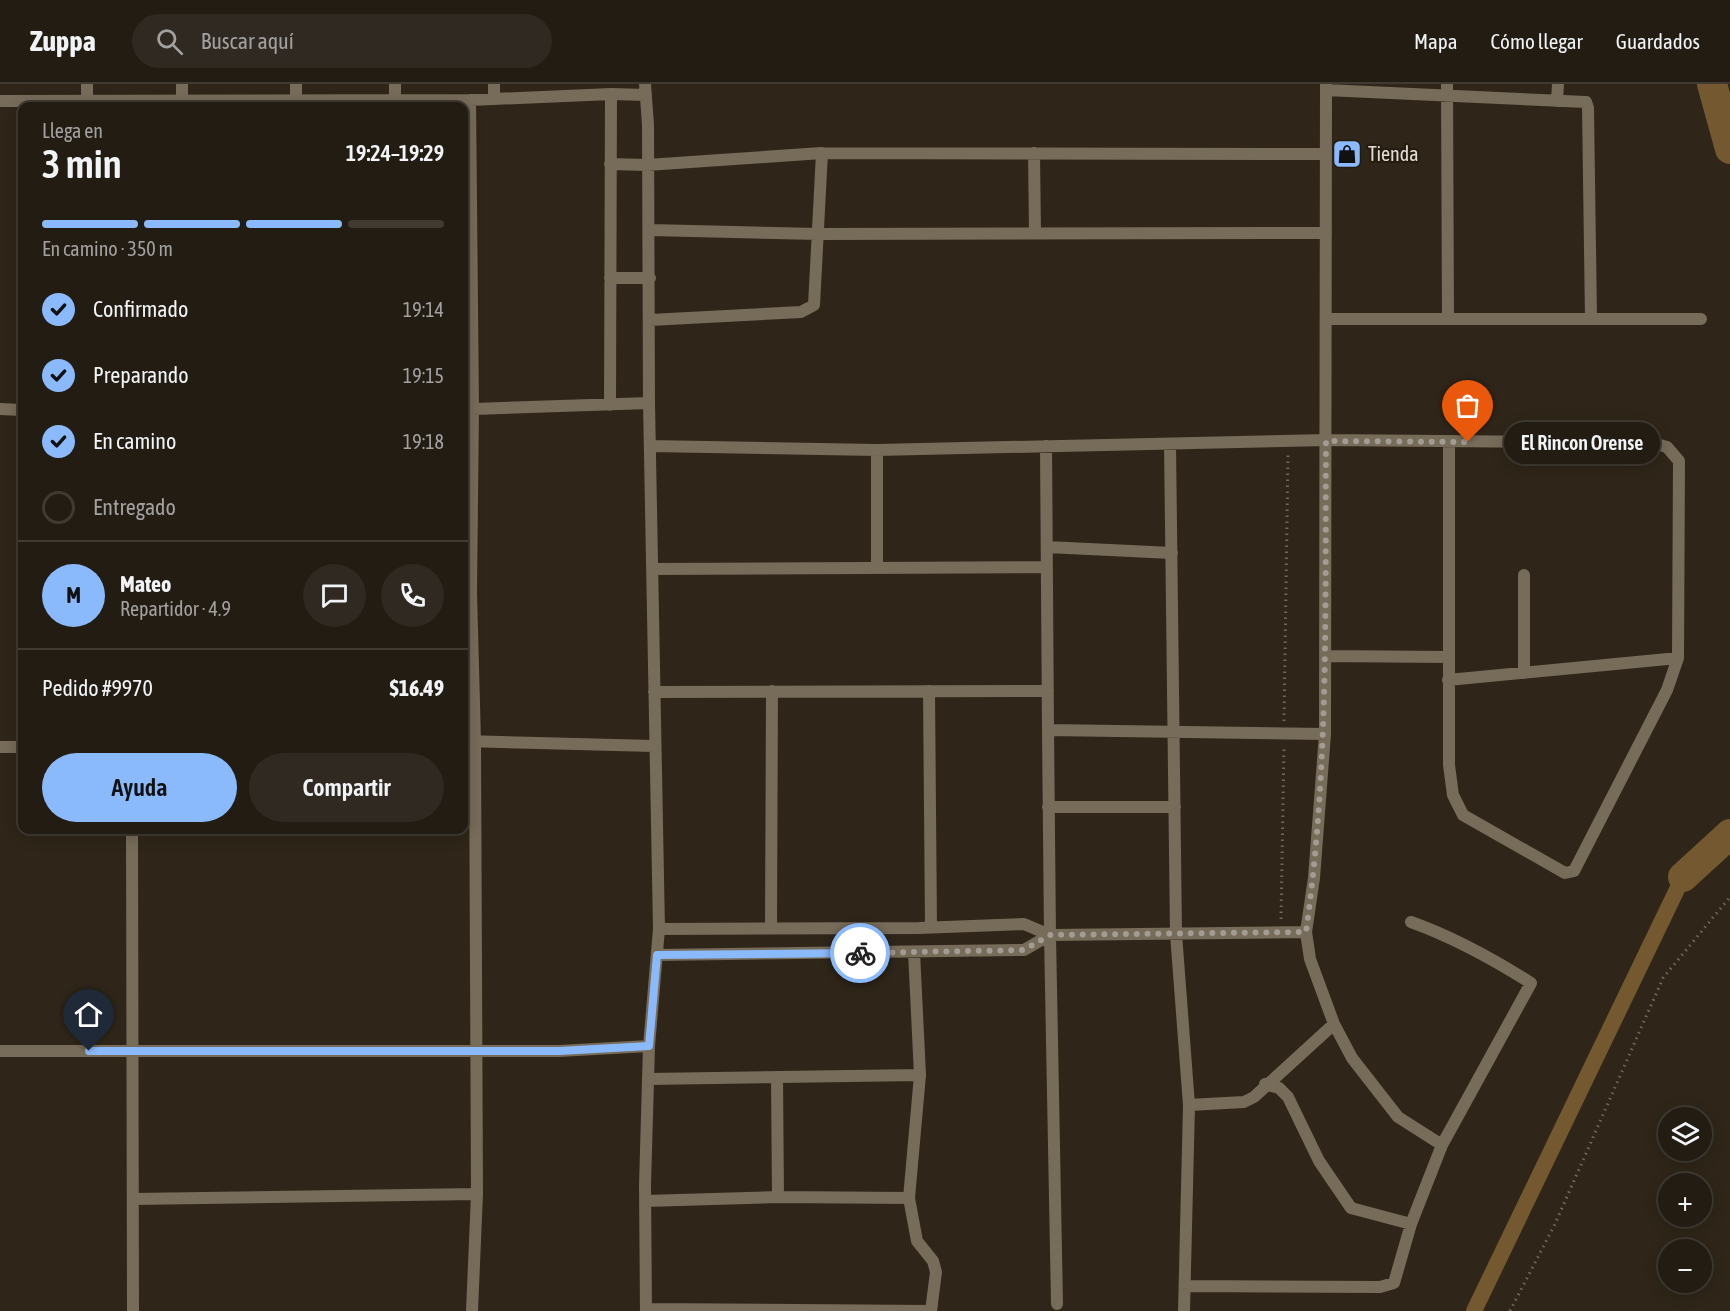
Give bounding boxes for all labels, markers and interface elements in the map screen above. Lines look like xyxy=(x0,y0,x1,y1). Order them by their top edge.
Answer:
search box xyxy=(132,14,552,68)
text: Zuppa xyxy=(30,25,96,57)
icon: search xyxy=(153,25,186,58)
text: Buscar aquí xyxy=(201,28,294,54)
text: Mapa xyxy=(1414,29,1458,53)
text: Cómo llegar xyxy=(1491,29,1583,53)
text: Guardados xyxy=(1616,29,1700,53)
text: Llega en xyxy=(42,119,103,142)
shop icon: Tienda xyxy=(1331,138,1363,170)
text: 19:24–19:29 xyxy=(346,140,444,166)
text: 3 min xyxy=(42,142,122,186)
place label: Tienda xyxy=(1368,142,1419,165)
text: En camino · 350 m xyxy=(42,237,173,260)
icon: check xyxy=(42,293,75,326)
text: Confirmado xyxy=(93,296,188,322)
text: 19:14 xyxy=(403,298,444,321)
icon: check xyxy=(42,359,75,392)
text: Preparando xyxy=(93,362,189,388)
text: 19:15 xyxy=(403,364,444,387)
pin xyxy=(1442,380,1493,442)
icon: bag xyxy=(1451,389,1484,422)
callout: El Rincon Orense xyxy=(1504,421,1660,463)
icon: check xyxy=(42,425,75,458)
text: En camino xyxy=(93,428,176,454)
text: 19:18 xyxy=(403,430,444,453)
text: El Rincon Orense xyxy=(1521,431,1643,454)
text: Entregado xyxy=(93,494,176,520)
button: chat xyxy=(303,564,366,627)
button: phone xyxy=(381,564,444,627)
text: Mateo xyxy=(120,571,171,597)
text: M xyxy=(66,582,81,608)
text: Repartidor · 4.9 xyxy=(120,597,231,620)
text: Pedido #9970 xyxy=(42,675,153,701)
text: $16.49 xyxy=(389,675,444,701)
button: Ayuda xyxy=(42,753,237,822)
button: Compartir xyxy=(249,753,444,822)
courier xyxy=(830,923,890,983)
icon: bike xyxy=(844,937,877,970)
pin xyxy=(63,989,114,1051)
icon: home xyxy=(72,998,105,1031)
map controls xyxy=(1658,1107,1712,1293)
button: layers xyxy=(1658,1107,1712,1161)
button: + xyxy=(1658,1173,1712,1227)
button: − xyxy=(1658,1239,1712,1293)

